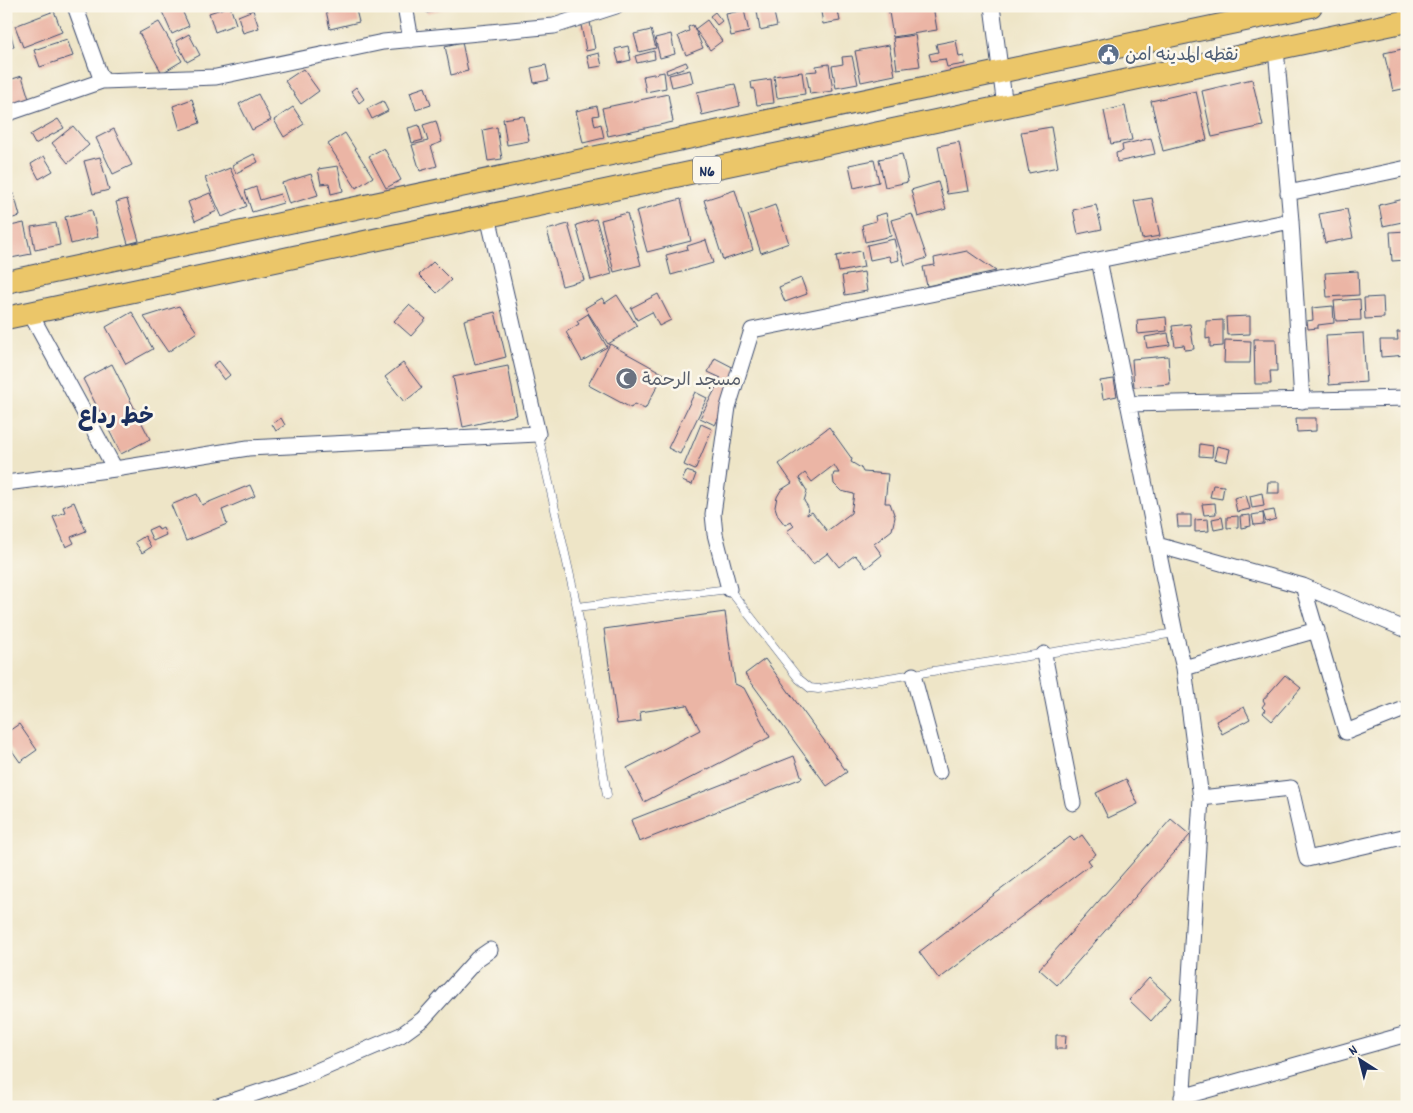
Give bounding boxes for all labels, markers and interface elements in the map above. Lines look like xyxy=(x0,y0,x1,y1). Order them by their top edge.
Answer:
public building icon: نقطه المدينه امن xyxy=(1097,42,1121,66)
place label: نقطه المدينه امن xyxy=(1125,44,1239,69)
road number: N6 xyxy=(693,156,721,184)
mosque icon: مسجد الرحمة xyxy=(614,367,638,391)
place label: مسجد الرحمة xyxy=(642,369,741,394)
district label: خط رداع xyxy=(78,403,154,434)
north arrow xyxy=(1336,1036,1386,1086)
text: N xyxy=(1345,1041,1362,1061)

